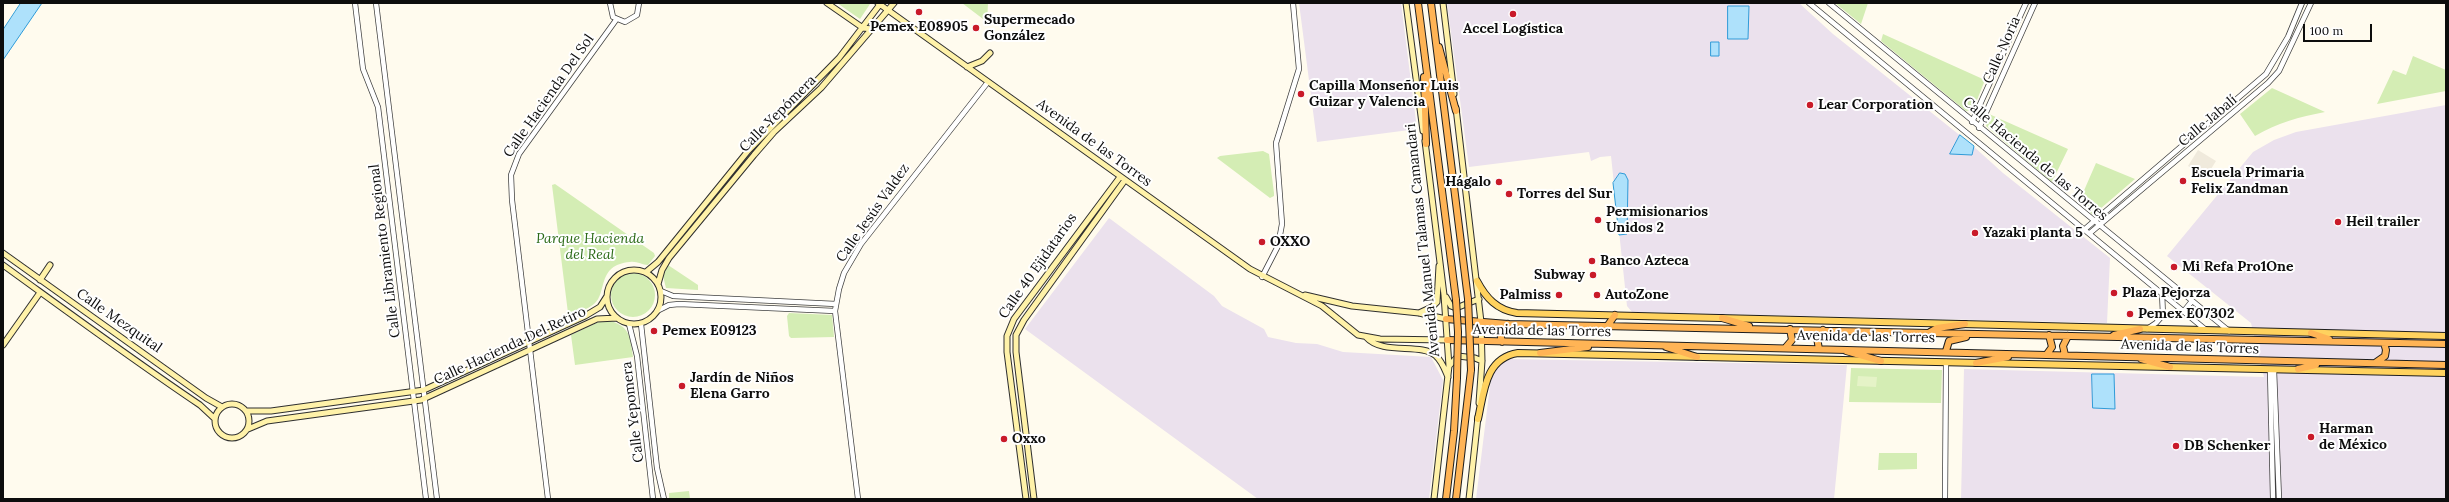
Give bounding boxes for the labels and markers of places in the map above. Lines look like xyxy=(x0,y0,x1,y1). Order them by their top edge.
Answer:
marker: Pemex E08905 xyxy=(914,7,924,17)
marker: Accel Logística xyxy=(1508,9,1518,19)
place label: Supermecado González xyxy=(984,12,1075,44)
place label: Pemex E08905 xyxy=(870,19,968,35)
place label: Accel Logística xyxy=(1463,21,1563,37)
marker: Supermecado González xyxy=(971,23,981,33)
place label: Capilla Monseñor Luis Guizar y Valencia xyxy=(1309,78,1459,110)
marker: Capilla Monseñor Luis Guizar y Valencia xyxy=(1296,89,1306,99)
place label: Lear Corporation xyxy=(1818,97,1933,113)
marker: Lear Corporation xyxy=(1805,100,1815,110)
place label: Escuela Primaria Felix Zandman xyxy=(2191,165,2304,198)
place label: Hágalo xyxy=(1445,174,1491,190)
marker: Escuela Primaria Felix Zandman xyxy=(2178,176,2188,186)
marker: Hágalo xyxy=(1494,177,1504,187)
place label: Torres del Sur xyxy=(1517,186,1612,202)
marker: Torres del Sur xyxy=(1504,189,1514,199)
place label: Permisionarios Unidos 2 xyxy=(1606,204,1708,236)
place label: Heil trailer xyxy=(2346,214,2420,230)
marker: Permisionarios Unidos 2 xyxy=(1593,215,1603,225)
marker: Heil trailer xyxy=(2333,217,2343,227)
place label: Yazaki planta 5 xyxy=(1983,225,2083,241)
marker: Yazaki planta 5 xyxy=(1970,228,1980,238)
place label: OXXO xyxy=(1270,234,1310,250)
marker: OXXO xyxy=(1257,237,1267,247)
place label: Banco Azteca xyxy=(1600,253,1689,269)
marker: Banco Azteca xyxy=(1587,256,1597,266)
place label: Mi Refa Pro1One xyxy=(2182,259,2294,275)
marker: Mi Refa Pro1One xyxy=(2169,262,2179,272)
place label: Subway xyxy=(1534,267,1585,283)
marker: Subway xyxy=(1588,270,1598,280)
place label: Plaza Pejorza xyxy=(2122,285,2210,301)
place label: Palmiss xyxy=(1499,287,1551,303)
place label: AutoZone xyxy=(1605,287,1669,303)
marker: Plaza Pejorza xyxy=(2109,288,2119,298)
marker: Palmiss xyxy=(1554,290,1564,300)
marker: AutoZone xyxy=(1592,290,1602,300)
place label: Pemex E07302 xyxy=(2138,306,2234,322)
marker: Pemex E07302 xyxy=(2125,309,2135,319)
place label: Pemex E09123 xyxy=(662,323,757,339)
marker: Pemex E09123 xyxy=(649,326,659,336)
place label: Jardín de Niños Elena Garro xyxy=(690,370,794,402)
marker: Jardín de Niños Elena Garro xyxy=(677,381,687,391)
place label: Harman de México xyxy=(2319,421,2387,454)
place label: Oxxo xyxy=(1012,431,1046,447)
marker: Harman de México xyxy=(2306,432,2316,442)
marker: Oxxo xyxy=(999,434,1009,444)
place label: DB Schenker xyxy=(2184,438,2270,454)
marker: DB Schenker xyxy=(2171,441,2181,451)

